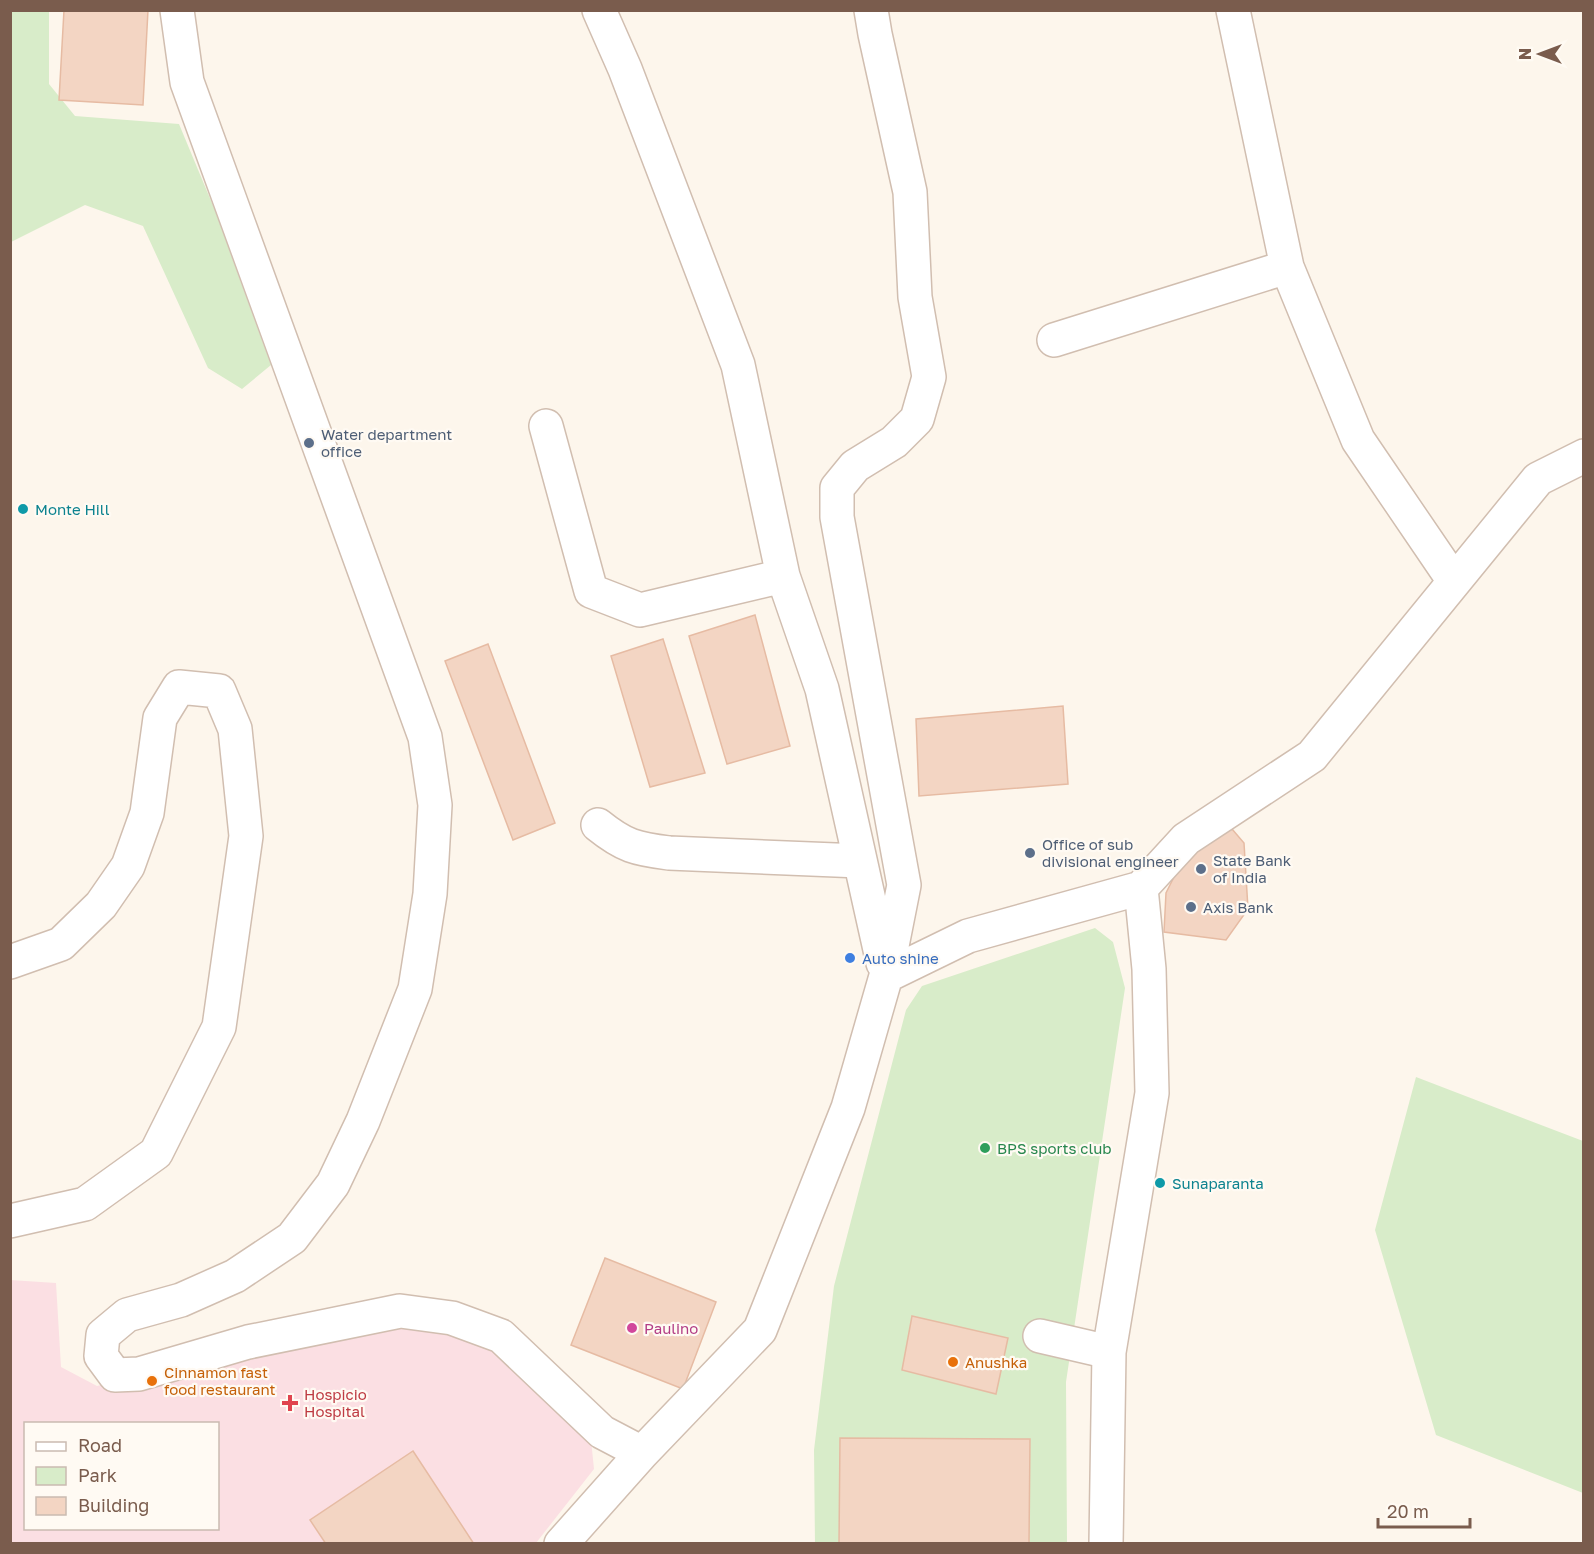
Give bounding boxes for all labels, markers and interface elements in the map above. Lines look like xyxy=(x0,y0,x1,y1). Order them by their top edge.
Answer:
north arrow xyxy=(1510,24,1570,84)
text: N xyxy=(1515,48,1535,60)
place label: Water department office xyxy=(321,425,452,460)
marker: Water department office xyxy=(302,436,316,450)
place label: Monte Hill xyxy=(35,500,110,518)
marker: Monte Hill xyxy=(16,502,30,516)
place label: Office of sub divisional engineer xyxy=(1042,835,1179,870)
marker: Office of sub divisional engineer xyxy=(1023,846,1037,860)
place label: State Bank of India xyxy=(1213,851,1292,886)
marker: State Bank of India xyxy=(1194,862,1208,876)
place label: Axis Bank xyxy=(1203,898,1274,916)
marker: Axis Bank xyxy=(1184,900,1198,914)
place label: Auto shine xyxy=(862,949,939,967)
marker: Auto shine xyxy=(843,951,857,965)
place label: BPS sports club xyxy=(997,1139,1112,1157)
marker: BPS sports club xyxy=(978,1141,992,1155)
place label: Sunaparanta xyxy=(1172,1174,1264,1192)
marker: Sunaparanta xyxy=(1153,1176,1167,1190)
place label: Paulino xyxy=(644,1319,698,1337)
marker: Paulino xyxy=(625,1321,639,1335)
place label: Anushka xyxy=(965,1353,1027,1371)
marker: Anushka xyxy=(946,1355,960,1369)
place label: Cinnamon fast food restaurant xyxy=(164,1363,275,1398)
marker: Cinnamon fast food restaurant xyxy=(145,1374,159,1388)
place label: Hospicio Hospital xyxy=(304,1385,367,1420)
marker: Hospicio Hospital xyxy=(281,1394,299,1412)
legend xyxy=(24,1422,219,1530)
text: Road xyxy=(78,1434,122,1456)
text: Park xyxy=(78,1464,117,1486)
scale bar xyxy=(1378,1491,1470,1529)
text: Building xyxy=(78,1494,149,1516)
text: 20 m xyxy=(1387,1500,1429,1522)

